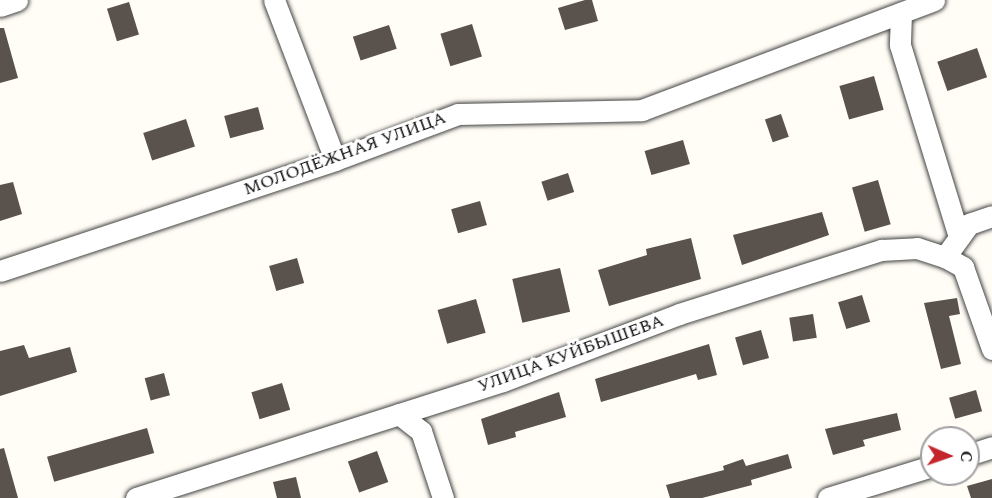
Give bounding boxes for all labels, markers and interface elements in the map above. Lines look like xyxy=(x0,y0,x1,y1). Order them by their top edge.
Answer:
street label: МОЛОДЁЖНАЯ УЛИЦА xyxy=(241,107,449,201)
street label: УЛИЦА КУЙБЫШЕВА xyxy=(475,310,667,398)
north arrow xyxy=(920,426,980,486)
text: С xyxy=(954,450,978,463)

